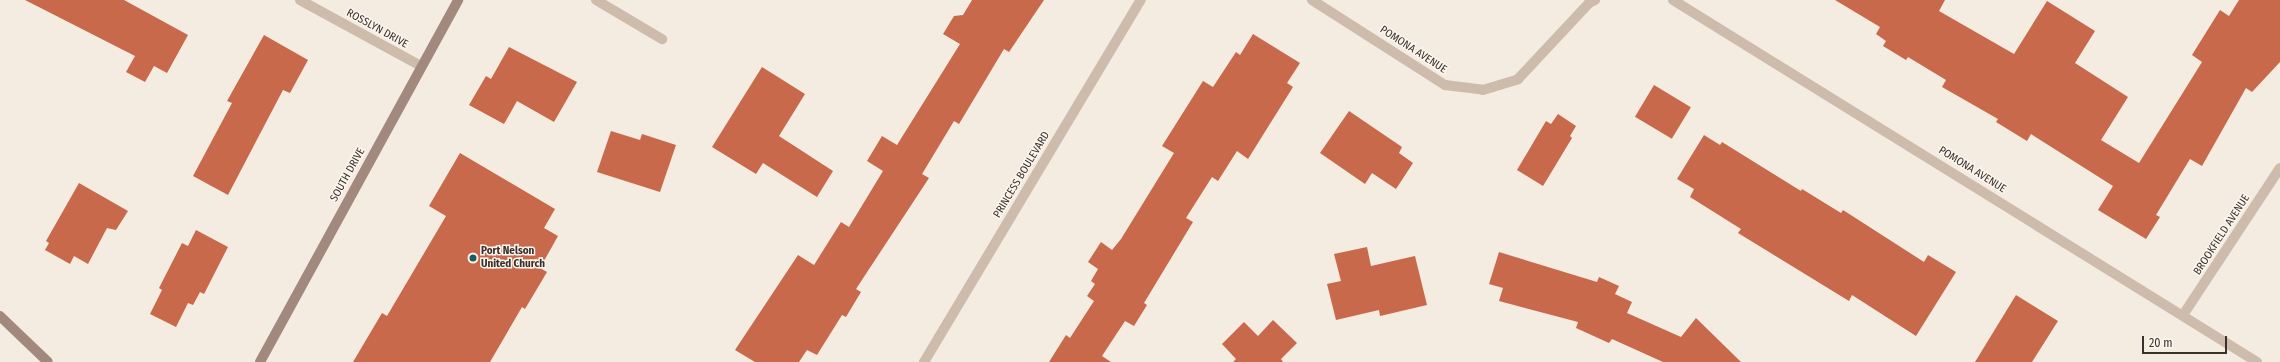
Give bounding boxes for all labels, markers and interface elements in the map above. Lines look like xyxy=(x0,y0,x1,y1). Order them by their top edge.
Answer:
street label: ROSSLYN DRIVE xyxy=(344,7,410,51)
street label: POMONA AVENUE xyxy=(1377,24,1449,76)
street label: PRINCESS BOULEVARD xyxy=(991,129,1053,221)
street label: POMONA AVENUE xyxy=(1936,144,2008,196)
street label: SOUTH DRIVE xyxy=(328,146,368,204)
street label: BROOKFIELD AVENUE xyxy=(2191,192,2253,278)
place label: Port Nelson United Church xyxy=(481,245,545,271)
marker: Port Nelson United Church xyxy=(468,253,478,263)
scale bar xyxy=(2144,328,2229,354)
text: 20 m xyxy=(2149,336,2173,350)

